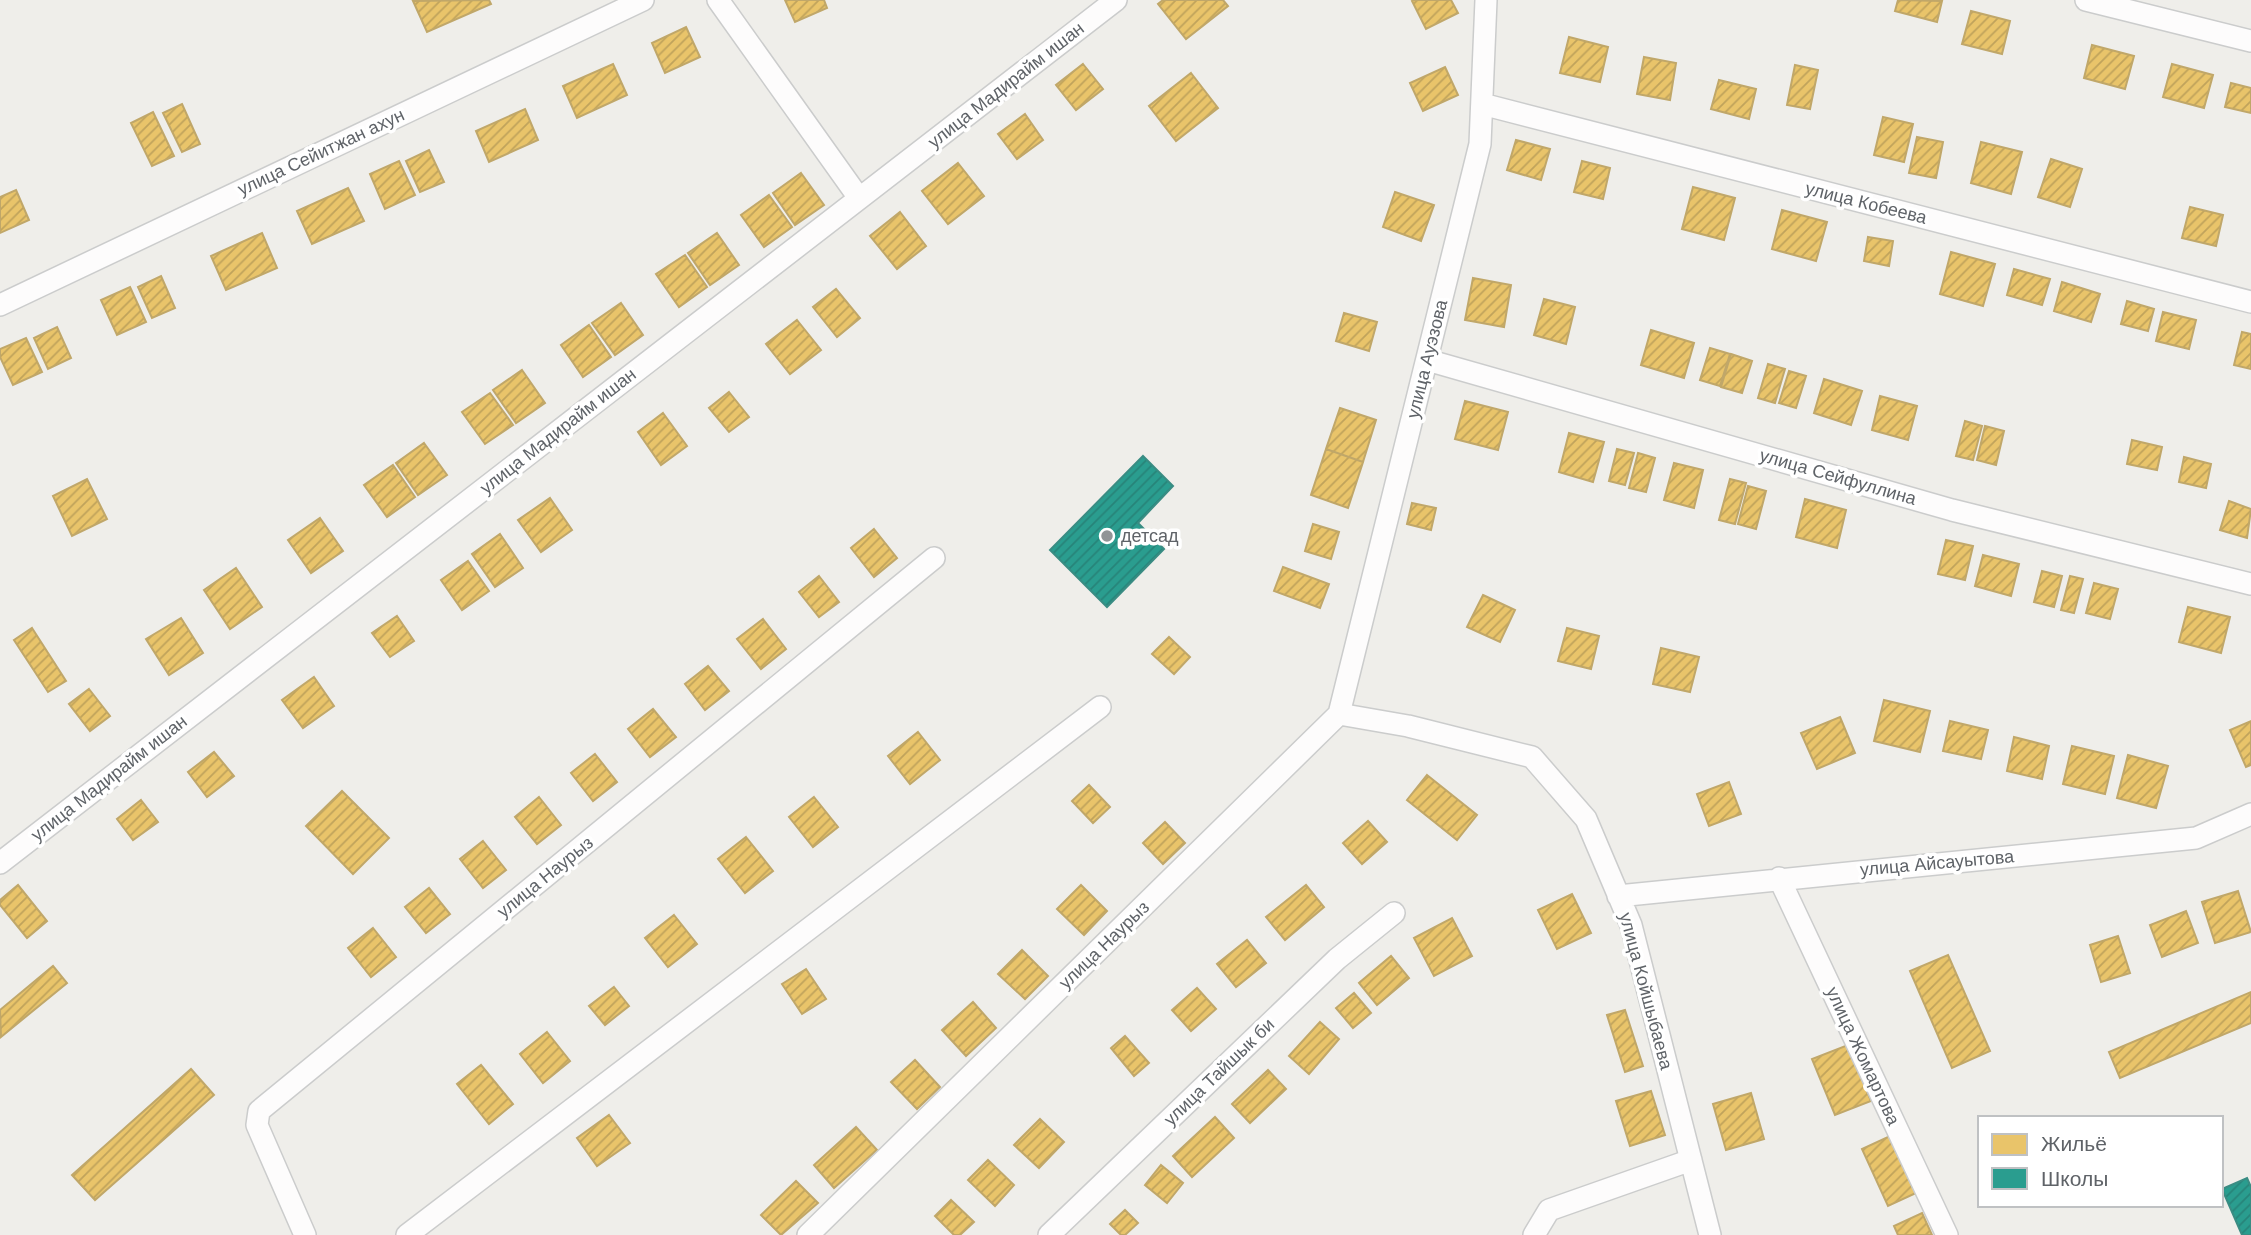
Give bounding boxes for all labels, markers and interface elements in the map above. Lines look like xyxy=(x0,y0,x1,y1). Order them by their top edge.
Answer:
street label: улица Мадирайм ишан xyxy=(924,18,1088,152)
street label: улица Сейитжан ахун xyxy=(235,105,407,199)
street label: улица Кобеева xyxy=(1803,178,1930,228)
street label: улица Ауэзова xyxy=(1403,297,1452,420)
street label: улица Мадирайм ишан xyxy=(476,364,640,498)
street label: улица Сейфуллина xyxy=(1757,445,1919,509)
place label: детсад xyxy=(1121,526,1179,546)
marker: детсад xyxy=(1099,528,1115,544)
street label: улица Мадирайм ишан xyxy=(27,711,191,845)
street label: улица Наурыз xyxy=(493,832,597,922)
street label: улица Айсауытова xyxy=(1859,846,2016,880)
street label: улица Наурыз xyxy=(1055,897,1153,993)
street label: улица Койшыбаева xyxy=(1615,910,1677,1073)
street label: улица Жомартова xyxy=(1822,984,1904,1129)
street label: улица Тайшык би xyxy=(1160,1014,1278,1130)
legend xyxy=(1978,1116,2223,1207)
text: Жильё xyxy=(2041,1132,2107,1155)
text: Школы xyxy=(2041,1167,2108,1190)

